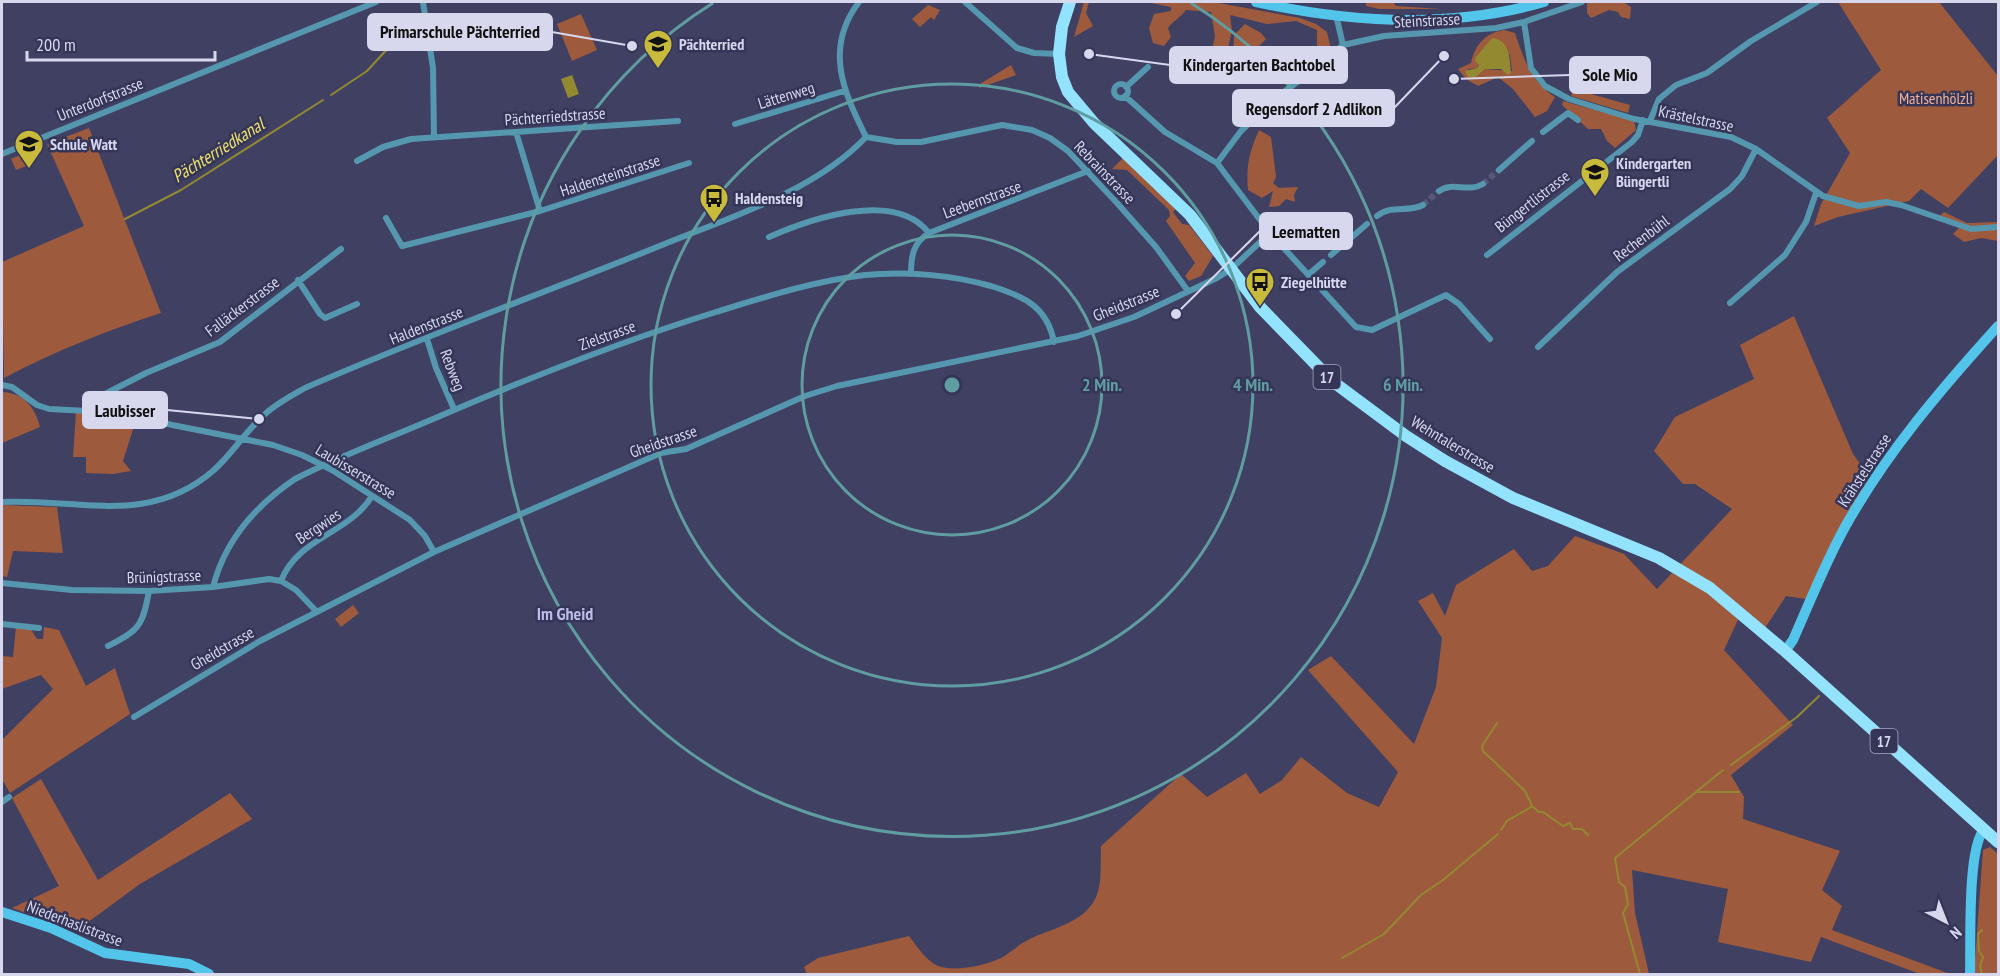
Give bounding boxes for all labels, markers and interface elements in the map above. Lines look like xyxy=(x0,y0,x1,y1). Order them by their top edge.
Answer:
street label: Steinstrasse xyxy=(1393,8,1461,32)
callout: Primarschule Pächterried xyxy=(368,14,552,50)
text: Primarschule Pächterried xyxy=(380,20,540,43)
scale bar xyxy=(27,24,214,62)
school or university icon: Pächterried xyxy=(642,28,674,70)
text: 200 m xyxy=(36,33,76,56)
place label: Pächterried xyxy=(679,34,744,54)
callout: Kindergarten Bachtobel xyxy=(1170,47,1347,83)
text: Kindergarten Bachtobel xyxy=(1183,53,1336,76)
callout: Sole Mio xyxy=(1570,57,1650,93)
text: Sole Mio xyxy=(1582,63,1638,86)
street label: Unterdorfstrasse xyxy=(54,73,146,125)
street label: Lättenweg xyxy=(755,77,817,113)
park label: Matisenhölzli xyxy=(1899,88,1973,108)
callout: Regensdorf 2 Adlikon xyxy=(1233,90,1394,126)
text: Regensdorf 2 Adlikon xyxy=(1246,97,1382,120)
street label: Krästelstrasse xyxy=(1657,100,1735,136)
street label: Pächterriedstrasse xyxy=(504,103,606,129)
water label: Pächterriedkanal xyxy=(168,112,270,187)
school or university icon: Schule Watt xyxy=(13,128,45,170)
place label: Schule Watt xyxy=(50,134,118,154)
street label: Rebrainstrasse xyxy=(1070,136,1140,208)
street label: Haldensteinstrasse xyxy=(557,149,663,201)
place label: Kindergarten Büngertli xyxy=(1616,153,1691,191)
school or university icon: Kindergarten Büngertli xyxy=(1579,156,1611,198)
street label: Büngertlistrasse xyxy=(1491,166,1573,236)
street label: Leebernstrasse xyxy=(940,176,1024,222)
bus stop icon: Haldensteig xyxy=(698,182,730,224)
place label: Haldensteig xyxy=(735,188,803,208)
street label: Rechenbühl xyxy=(1609,210,1673,265)
callout: Leematten xyxy=(1260,213,1352,249)
text: Leematten xyxy=(1272,220,1340,243)
bus stop icon: Ziegelhütte xyxy=(1244,266,1276,308)
street label: Falläckerstrasse xyxy=(201,272,283,340)
place label: Ziegelhütte xyxy=(1281,272,1347,292)
street label: Gheidstrasse xyxy=(1090,281,1162,325)
street label: Haldenstrasse xyxy=(386,301,466,349)
street label: Zielstrasse xyxy=(576,316,638,354)
street label: Rebweg xyxy=(436,346,470,394)
road number: 17 xyxy=(1314,365,1340,389)
text: 2 Min. xyxy=(1082,373,1122,396)
text: 4 Min. xyxy=(1233,373,1273,396)
text: 6 Min. xyxy=(1383,373,1423,396)
centre of rings xyxy=(942,375,962,395)
callout: Laubisser xyxy=(83,392,167,428)
text: Laubisser xyxy=(95,399,156,422)
street label: Wehntalerstrasse xyxy=(1407,411,1499,477)
street label: Gheidstrasse xyxy=(627,420,699,462)
street label: Krähstelstrasse xyxy=(1833,430,1895,510)
street label: Laubisserstrasse xyxy=(312,439,400,503)
street label: Bergwies xyxy=(291,504,345,548)
street label: Brünigstrasse xyxy=(127,565,201,587)
district label: Im Gheid xyxy=(537,602,593,625)
street label: Gheidstrasse xyxy=(187,622,257,674)
road number: 17 xyxy=(1870,729,1898,753)
north arrow xyxy=(1916,892,1976,952)
street label: Niederhaslistrasse xyxy=(24,896,126,950)
text: N xyxy=(1946,923,1966,943)

